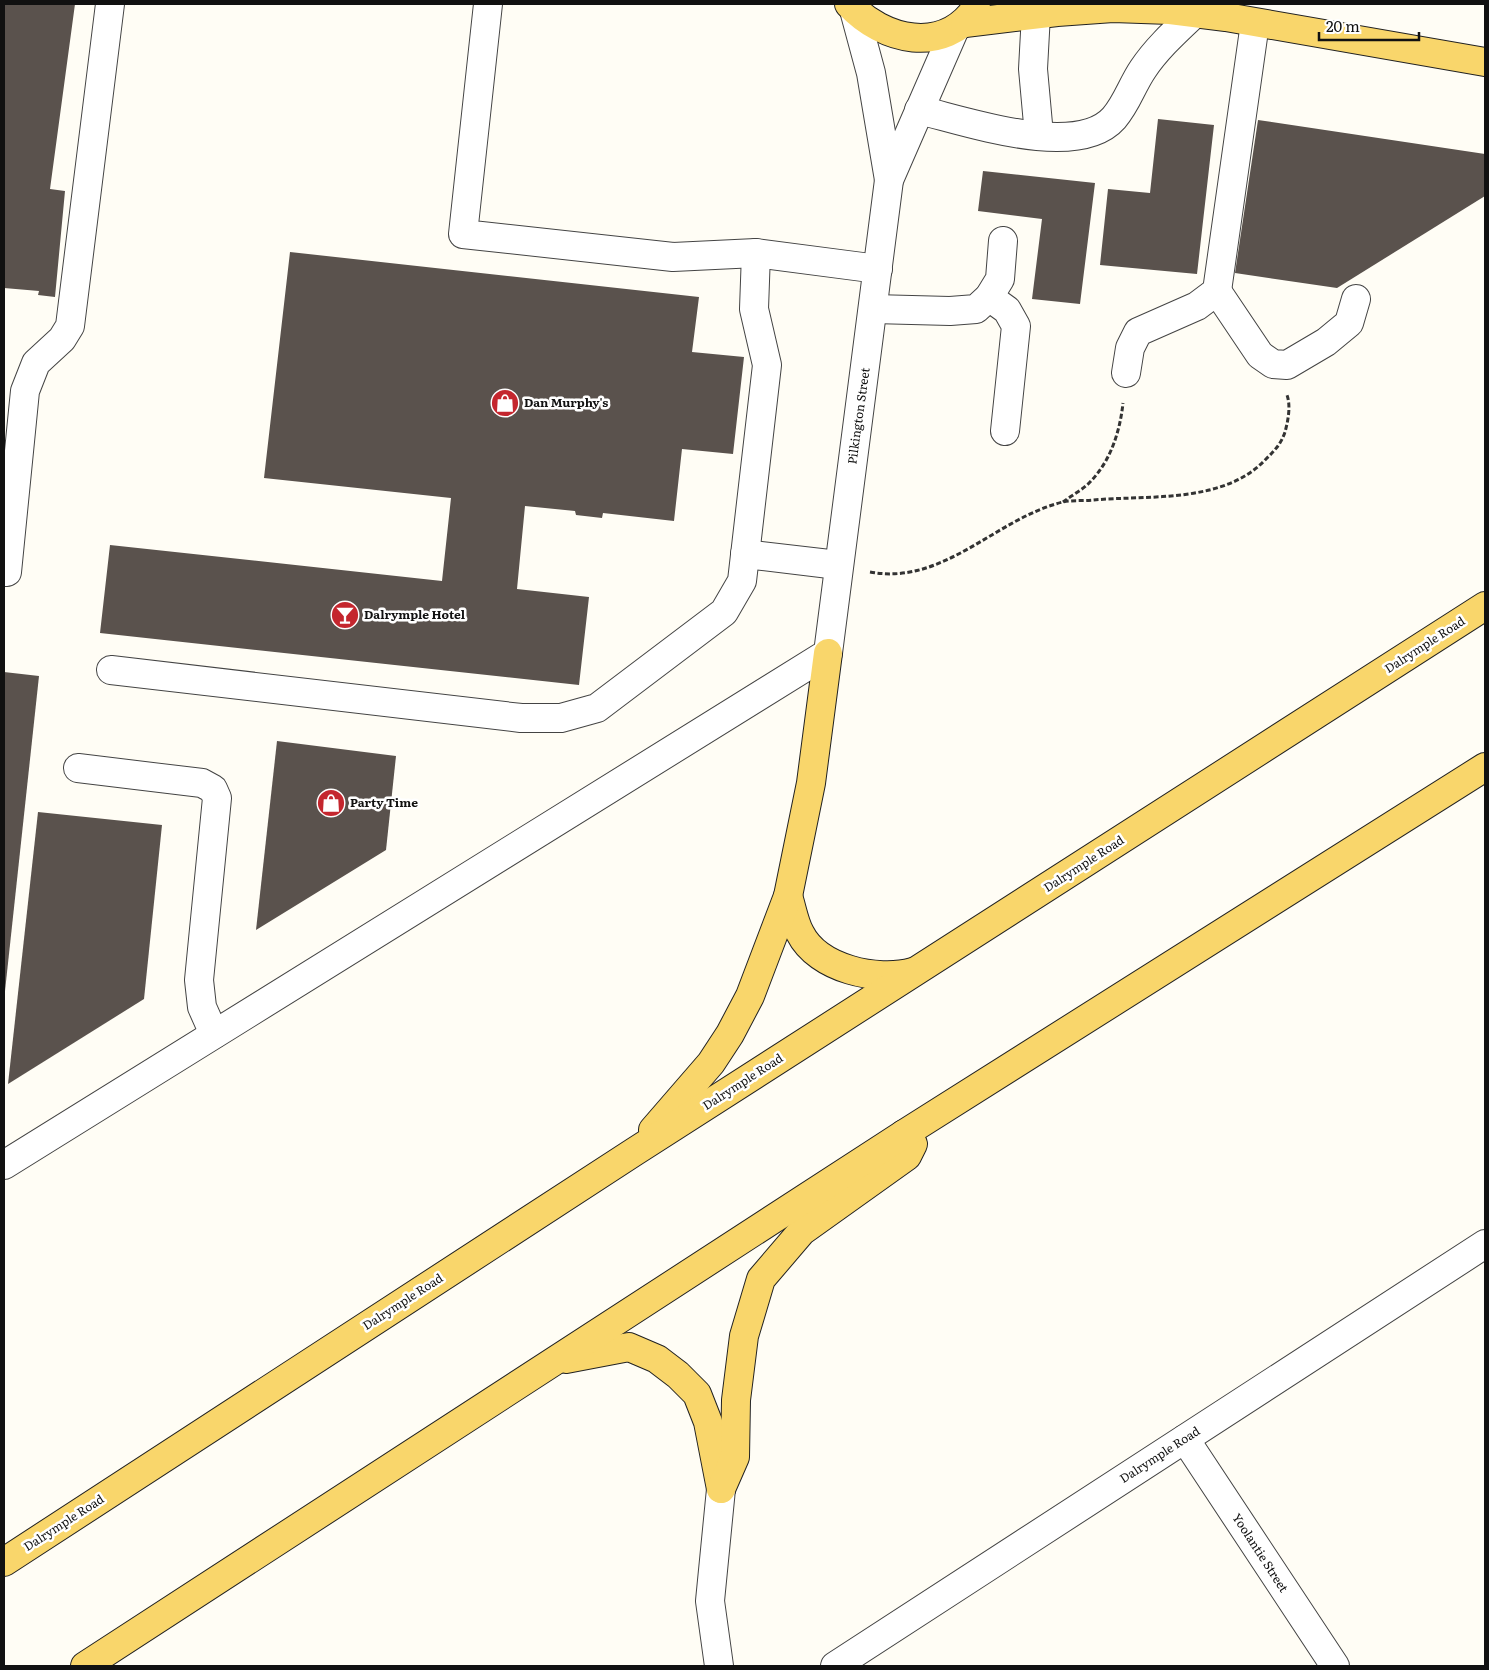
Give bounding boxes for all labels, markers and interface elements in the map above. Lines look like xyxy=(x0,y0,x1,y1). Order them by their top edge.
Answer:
scale bar xyxy=(1319,10,1419,42)
text: 20 m xyxy=(1326,14,1360,37)
street label: Pilkington Street xyxy=(842,366,874,465)
shop icon: Dan Murphy's xyxy=(490,388,520,418)
place label: Dan Murphy's xyxy=(524,393,608,411)
bar icon: Dalrymple Hotel xyxy=(330,600,360,630)
place label: Dalrymple Hotel xyxy=(364,605,466,623)
street label: Dalrymple Road xyxy=(1381,611,1469,677)
shop icon: Party Time xyxy=(316,788,346,818)
place label: Party Time xyxy=(350,793,418,811)
street label: Dalrymple Road xyxy=(1040,830,1128,896)
street label: Dalrymple Road xyxy=(699,1048,787,1114)
street label: Dalrymple Road xyxy=(359,1268,447,1334)
street label: Dalrymple Road xyxy=(1116,1421,1204,1487)
street label: Dalrymple Road xyxy=(20,1489,108,1555)
street label: Yoolantie Street xyxy=(1228,1509,1293,1596)

